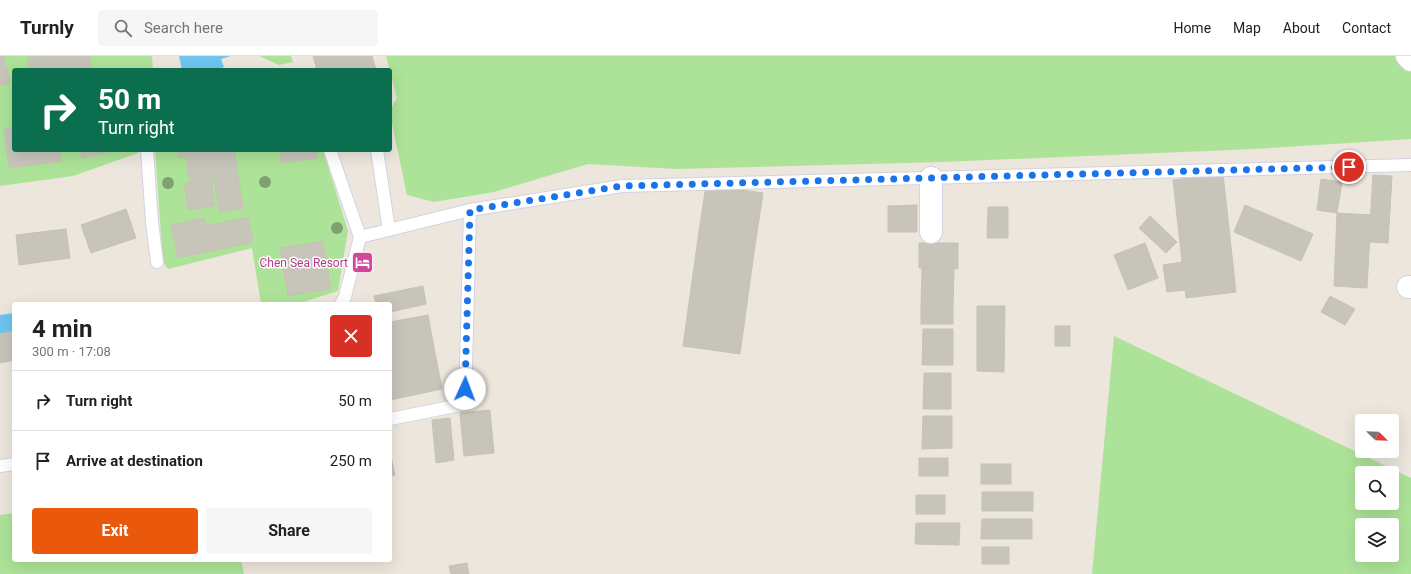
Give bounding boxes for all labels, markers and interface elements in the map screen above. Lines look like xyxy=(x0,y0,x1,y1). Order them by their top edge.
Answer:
search box xyxy=(98,10,378,46)
text: Turnly xyxy=(20,16,74,39)
icon: search xyxy=(112,17,134,39)
text: Search here xyxy=(144,19,223,37)
text: Home xyxy=(1173,20,1211,36)
text: Map xyxy=(1233,20,1261,36)
text: About xyxy=(1283,20,1320,36)
text: Contact xyxy=(1342,20,1391,36)
text: 50 m xyxy=(98,83,161,116)
icon: right xyxy=(32,84,84,136)
text: Turn right xyxy=(98,117,175,138)
pin xyxy=(1332,150,1366,184)
icon: arrive xyxy=(1338,156,1360,178)
hotel icon: Chen Sea Resort xyxy=(350,250,376,276)
place label: Chen Sea Resort xyxy=(260,256,348,270)
text: 4 min xyxy=(32,315,92,343)
button: close xyxy=(330,315,372,357)
text: 300 m · 17:08 xyxy=(32,344,111,359)
position arrow xyxy=(444,368,486,410)
icon: right xyxy=(32,390,54,412)
text: Turn right xyxy=(66,392,132,410)
text: 50 m xyxy=(338,392,372,410)
north arrow xyxy=(1355,414,1399,458)
map controls xyxy=(1355,414,1399,562)
icon: arrive xyxy=(32,450,54,472)
text: Arrive at destination xyxy=(66,452,203,470)
text: 250 m xyxy=(330,452,372,470)
button: search xyxy=(1355,466,1399,510)
button: Exit xyxy=(32,508,198,554)
button: Share xyxy=(206,508,372,554)
button: layers xyxy=(1355,518,1399,562)

